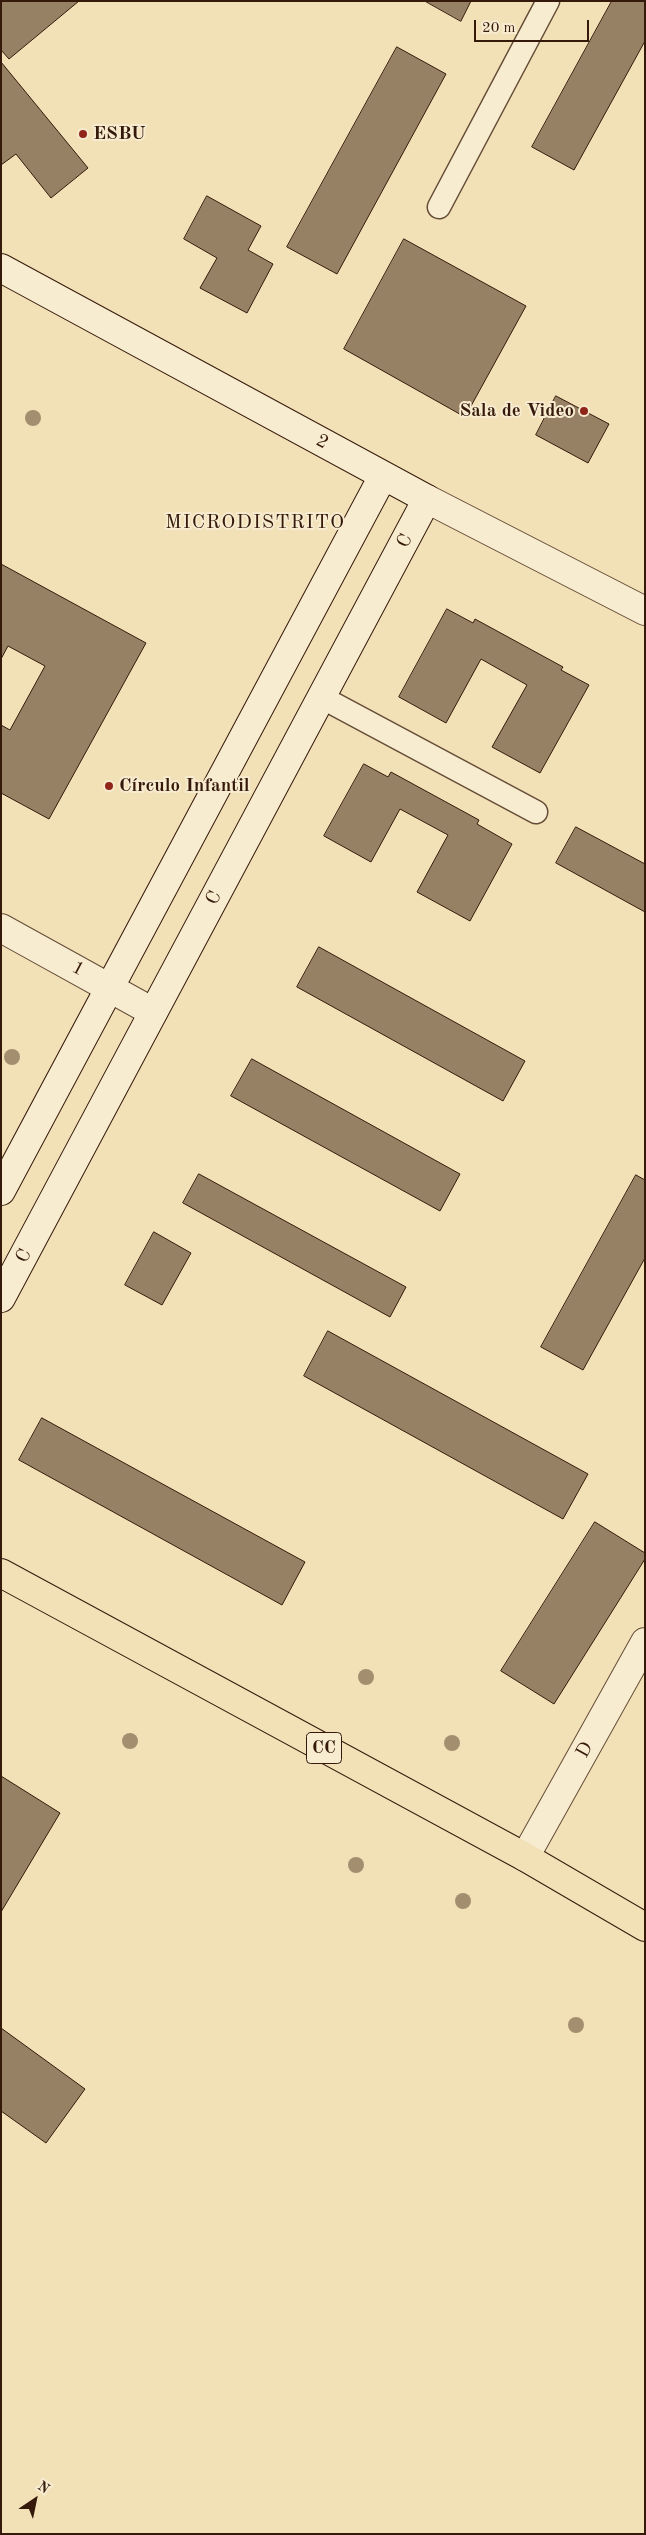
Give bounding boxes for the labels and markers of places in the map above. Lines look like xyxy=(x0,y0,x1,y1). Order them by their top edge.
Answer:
place label: ESBU xyxy=(93,123,146,145)
marker: ESBU xyxy=(77,128,89,140)
place label: Sala de Video xyxy=(459,400,574,422)
marker: Sala de Video xyxy=(578,405,590,417)
place label: Círculo Infantil xyxy=(119,775,250,797)
marker: Círculo Infantil xyxy=(103,780,115,792)

